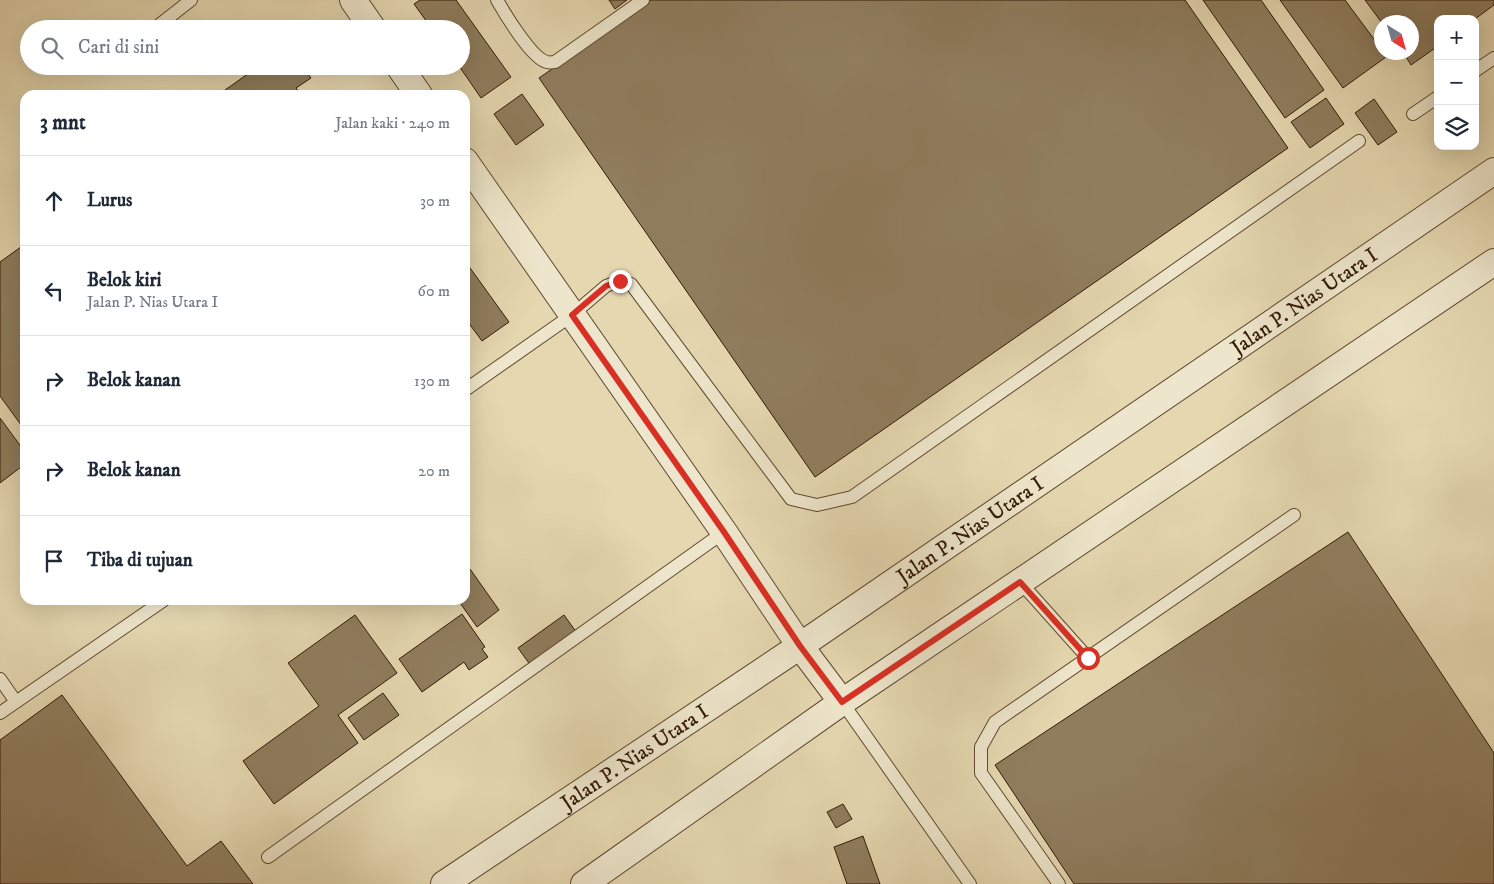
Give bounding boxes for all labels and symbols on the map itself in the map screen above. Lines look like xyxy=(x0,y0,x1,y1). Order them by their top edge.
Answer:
north arrow xyxy=(1374,15,1419,60)
street label: Jalan P. Nias Utara I xyxy=(1225,243,1383,362)
route end xyxy=(609,270,632,293)
street label: Jalan P. Nias Utara I xyxy=(890,471,1049,591)
route start xyxy=(1077,647,1100,670)
street label: Jalan P. Nias Utara I xyxy=(554,699,714,817)

